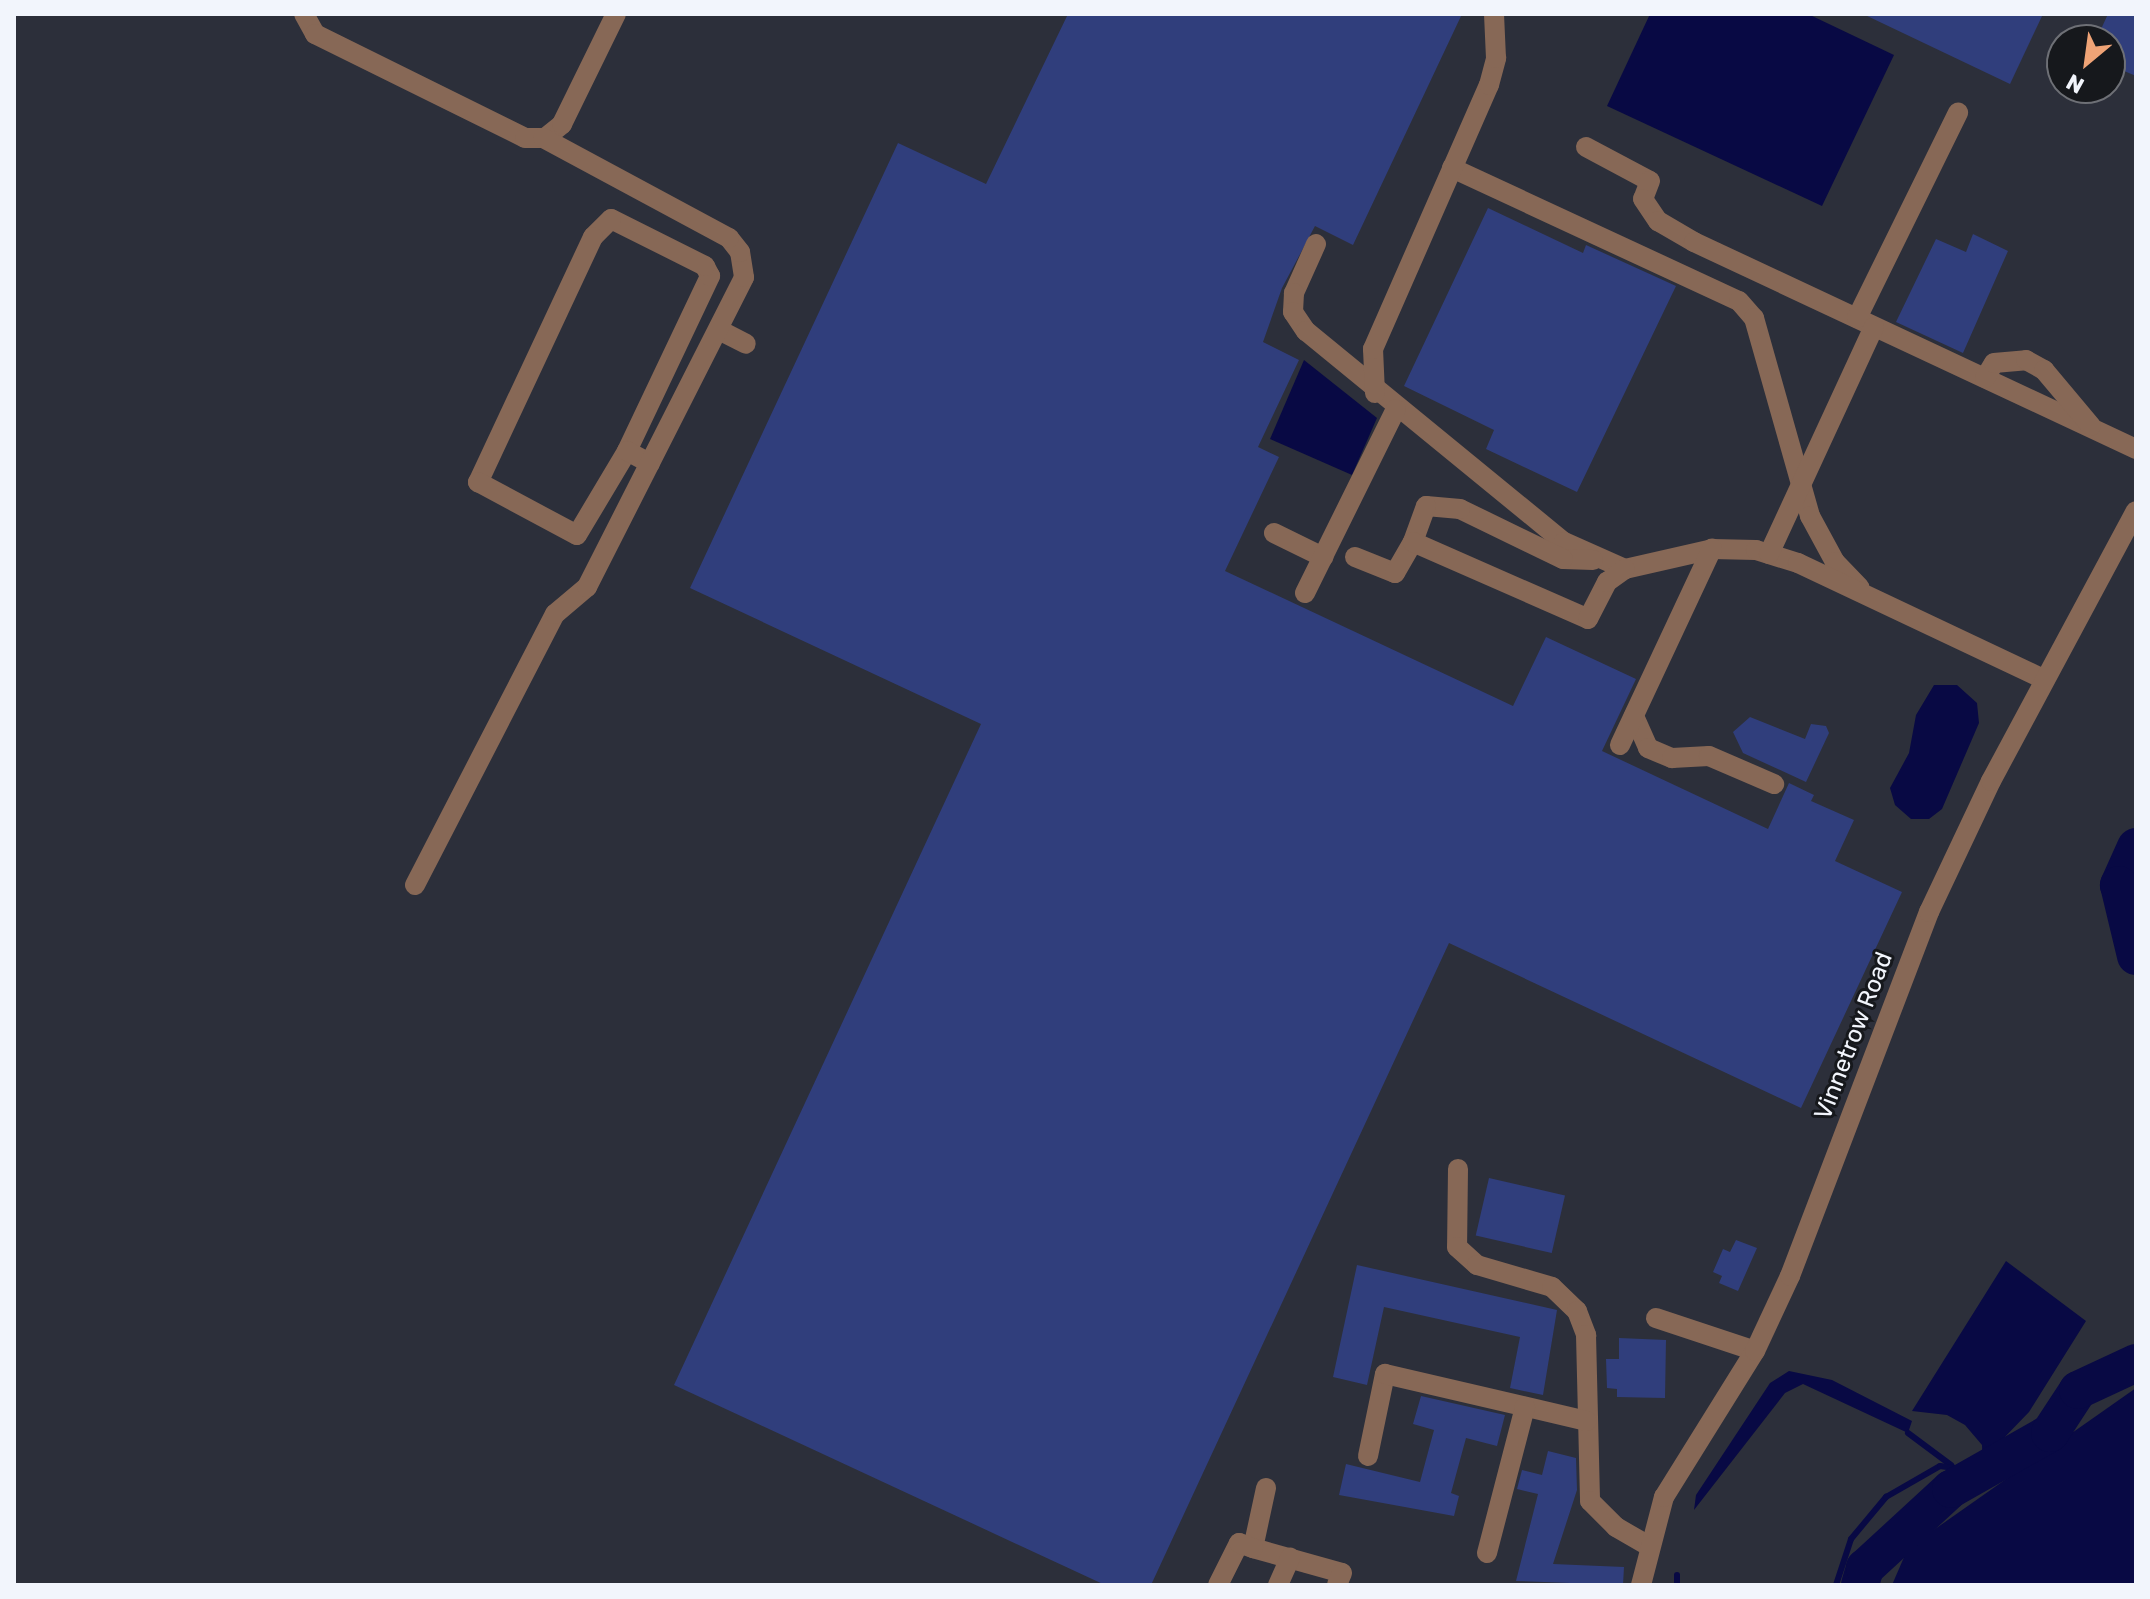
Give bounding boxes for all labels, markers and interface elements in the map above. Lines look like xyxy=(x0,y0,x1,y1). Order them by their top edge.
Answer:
north arrow xyxy=(2046,24,2126,104)
text: N xyxy=(2062,68,2089,99)
street label: Vinnetrow Road xyxy=(1809,948,1899,1124)

